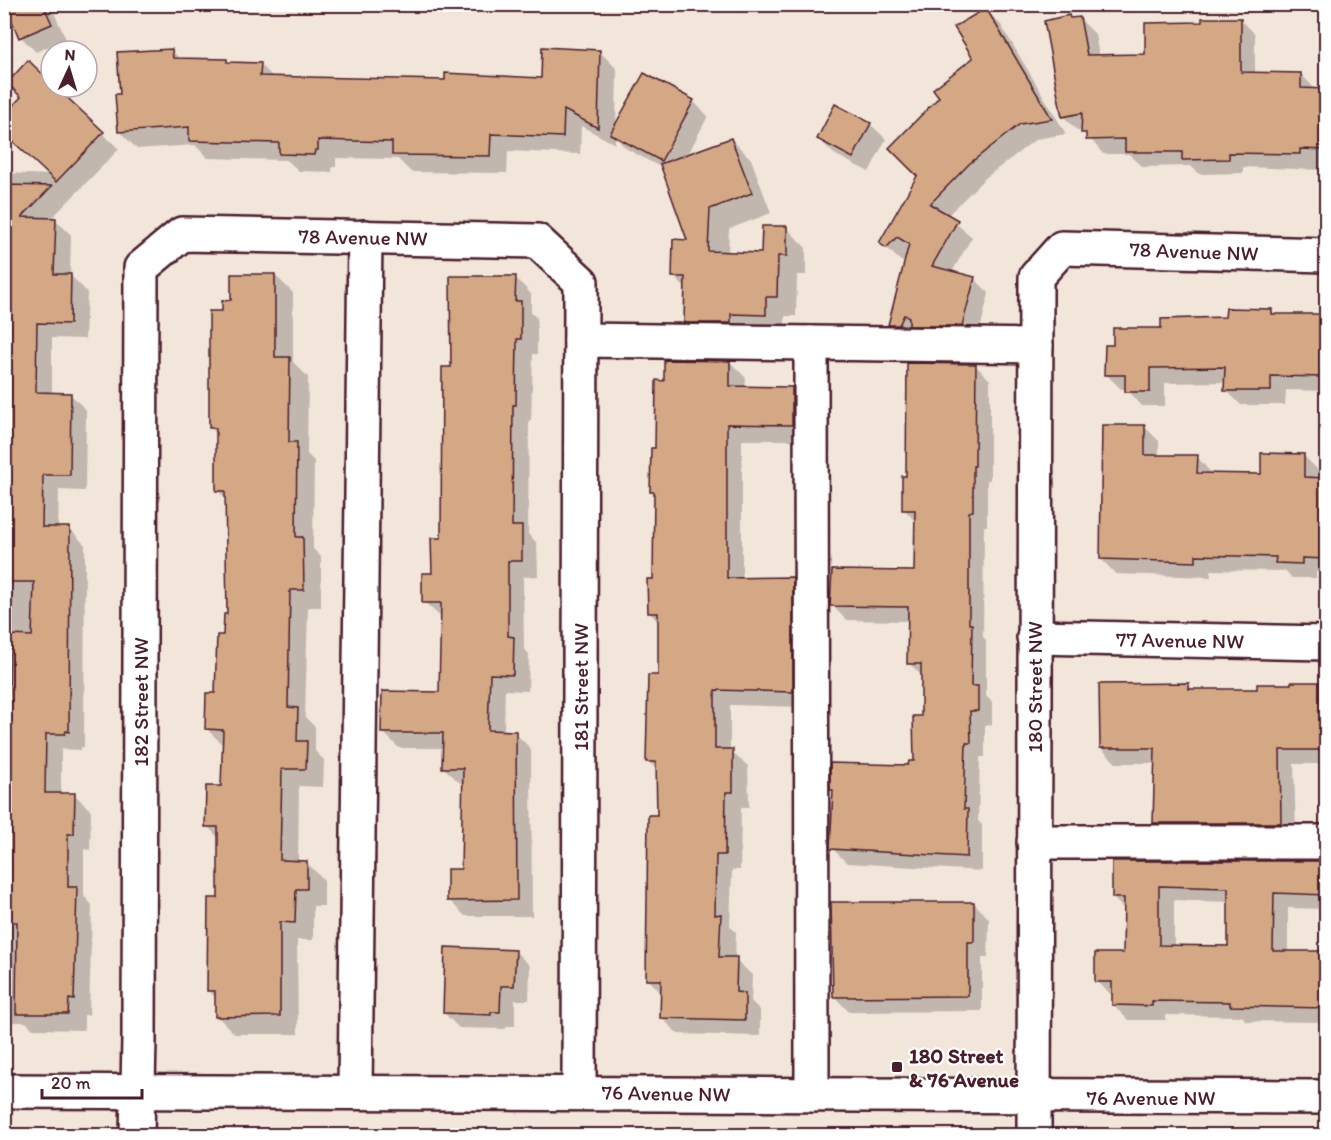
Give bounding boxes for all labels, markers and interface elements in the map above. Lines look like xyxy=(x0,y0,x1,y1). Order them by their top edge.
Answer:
north arrow xyxy=(39,39,99,99)
text: N xyxy=(64,45,76,64)
street label: 78 Avenue NW xyxy=(298,223,428,251)
street label: 78 Avenue NW xyxy=(1129,236,1259,266)
street label: 180 Street NW xyxy=(1022,621,1047,753)
street label: 181 Street NW xyxy=(568,623,593,751)
street label: 77 Avenue NW xyxy=(1116,626,1244,654)
street label: 182 Street NW xyxy=(128,637,153,767)
place label: 180 Street & 76 Avenue xyxy=(909,1043,1019,1092)
marker: 180 Street & 76 Avenue xyxy=(890,1060,904,1074)
scale bar xyxy=(42,1062,142,1100)
text: 20 m xyxy=(51,1072,91,1094)
street label: 76 Avenue NW xyxy=(601,1079,731,1107)
street label: 76 Avenue NW xyxy=(1087,1085,1215,1110)

